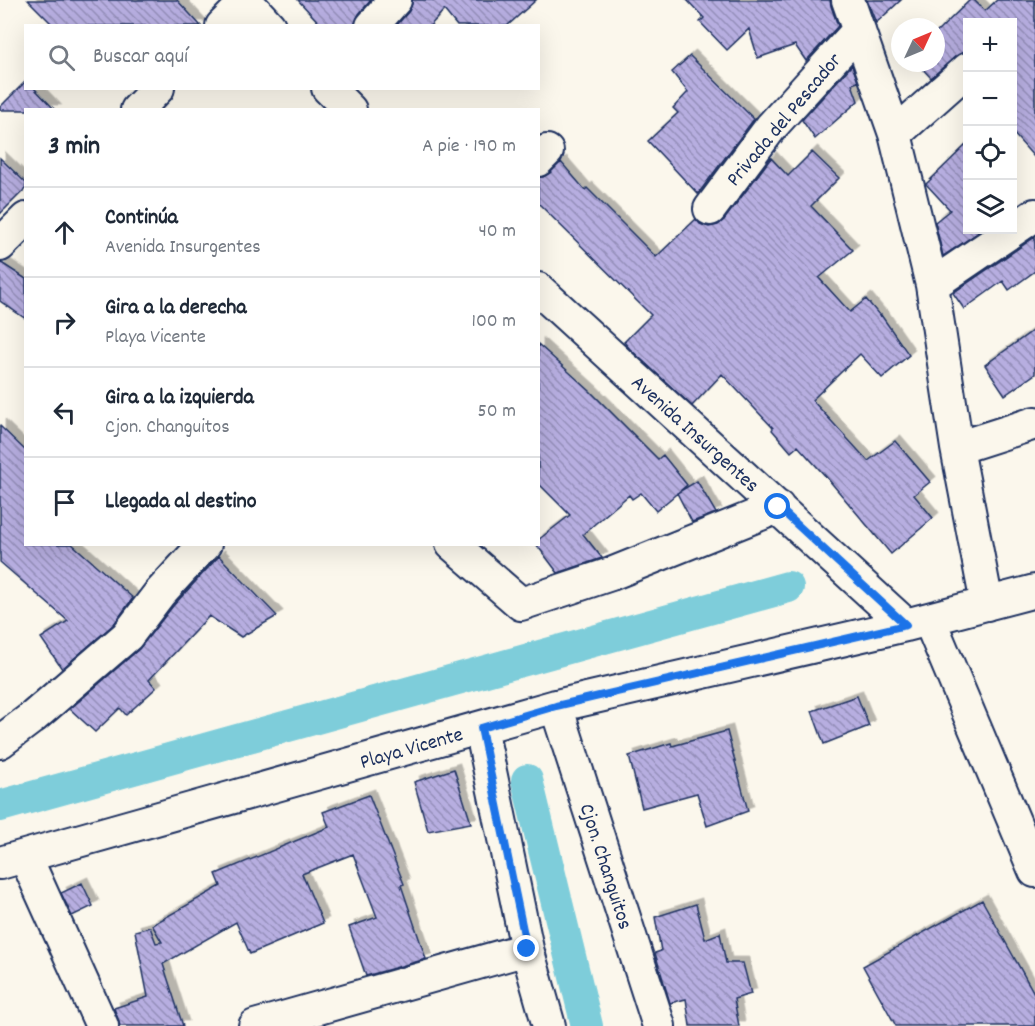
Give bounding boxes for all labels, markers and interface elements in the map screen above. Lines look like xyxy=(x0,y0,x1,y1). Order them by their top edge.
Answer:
north arrow xyxy=(891,18,945,72)
map controls xyxy=(963,18,1017,234)
button: + xyxy=(963,18,1017,72)
search box xyxy=(24,24,540,90)
icon: search xyxy=(45,41,78,74)
text: Buscar aquí xyxy=(93,42,188,73)
street label: Privada del Pescador xyxy=(720,48,850,194)
button: − xyxy=(963,72,1017,126)
button: locate xyxy=(963,126,1017,180)
text: 3 min xyxy=(48,129,100,166)
text: A pie · 190 m xyxy=(422,133,516,161)
button: layers xyxy=(963,180,1017,234)
text: Continúa xyxy=(105,203,178,234)
icon: ahead xyxy=(48,216,81,249)
text: 40 m xyxy=(478,218,516,246)
text: Avenida Insurgentes xyxy=(105,234,261,262)
text: Gira a la derecha xyxy=(105,293,247,324)
icon: right xyxy=(48,306,81,339)
text: 100 m xyxy=(472,308,516,336)
text: Playa Vicente xyxy=(105,324,206,352)
street label: Avenida Insurgentes xyxy=(623,369,765,501)
text: Gira a la izquierda xyxy=(105,383,254,414)
icon: left xyxy=(48,396,81,429)
text: 50 m xyxy=(478,398,516,426)
text: Cjon. Changuitos xyxy=(105,414,230,442)
icon: arrive xyxy=(48,486,81,519)
text: Llegada al destino xyxy=(105,487,257,518)
route start xyxy=(764,493,790,519)
street label: Playa Vicente xyxy=(357,721,467,779)
street label: Cjon. Changuitos xyxy=(570,800,639,934)
route end xyxy=(513,935,539,961)

